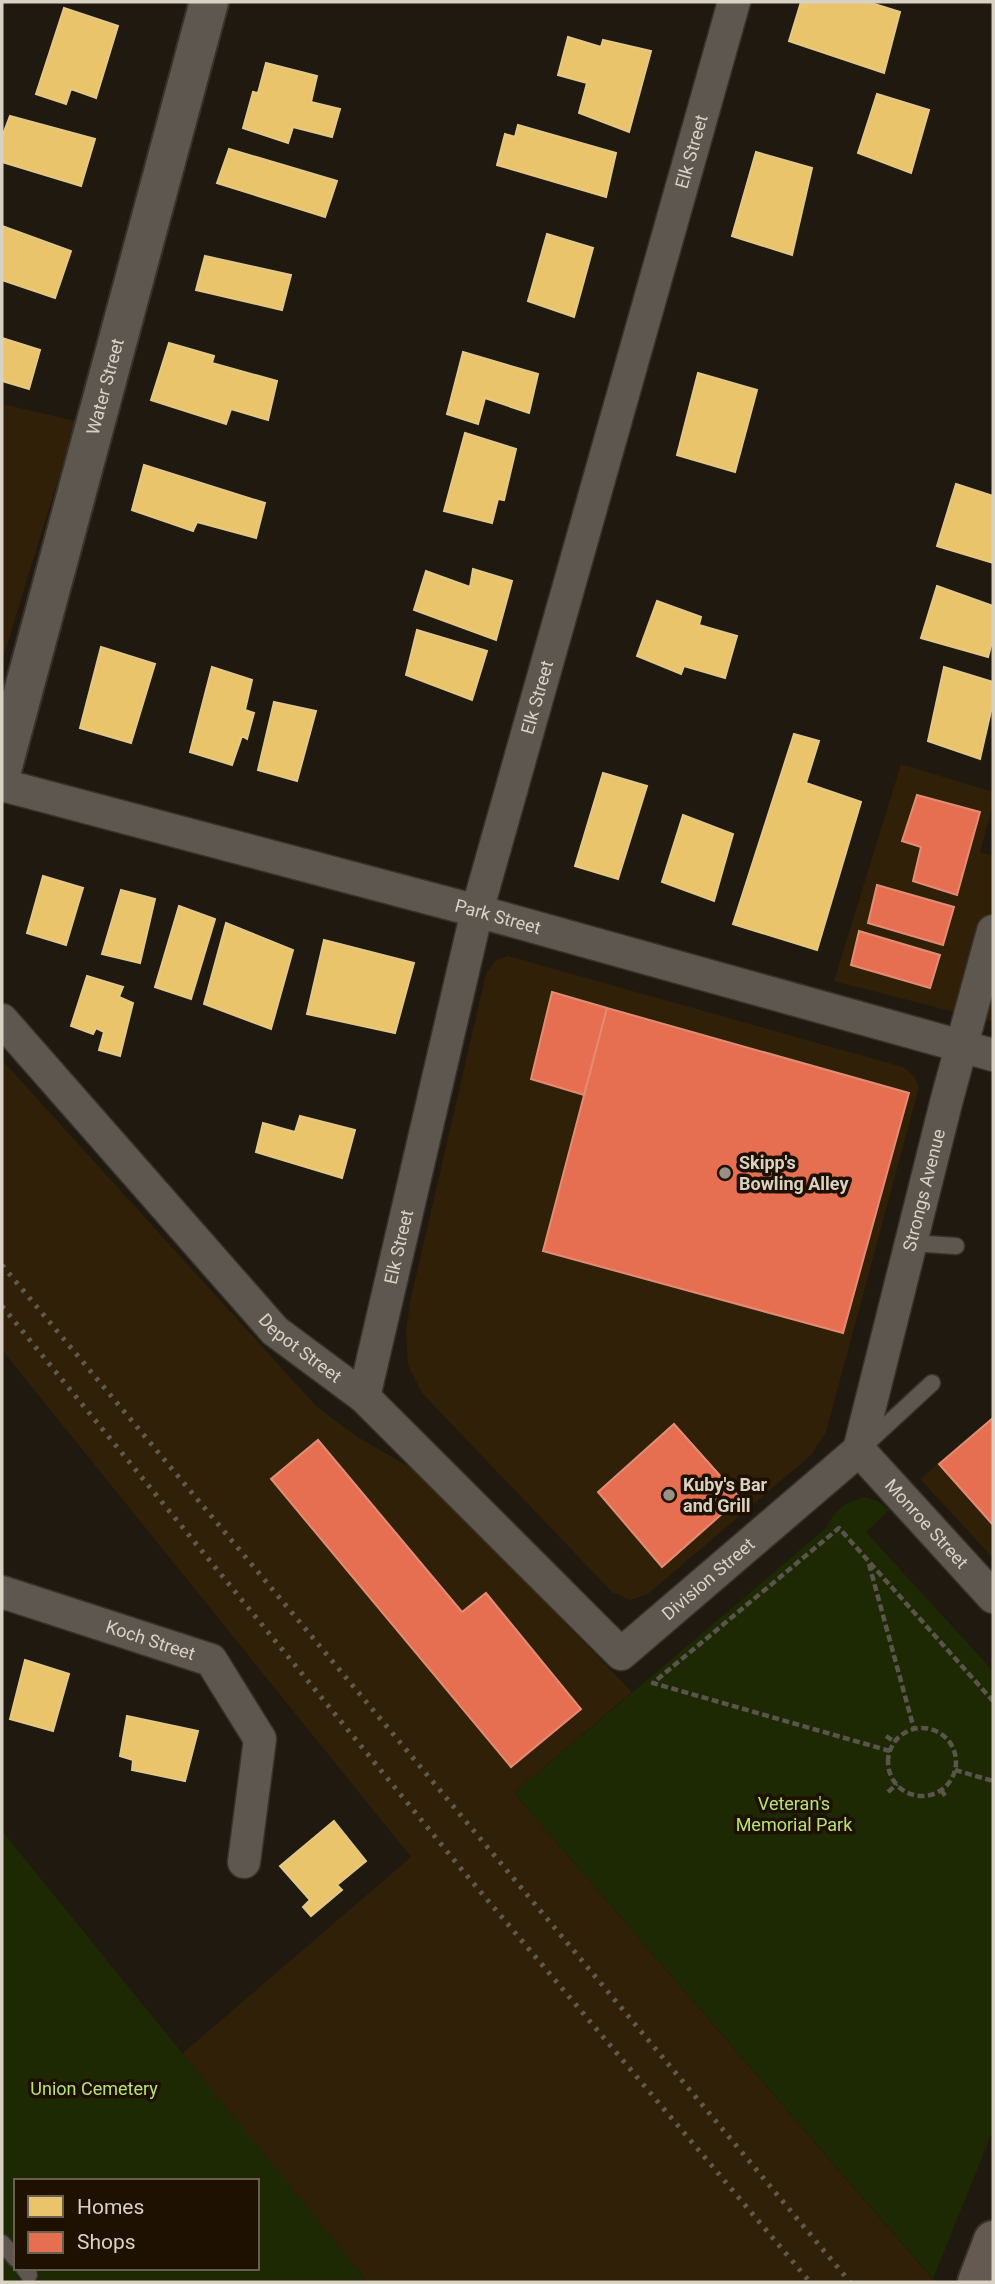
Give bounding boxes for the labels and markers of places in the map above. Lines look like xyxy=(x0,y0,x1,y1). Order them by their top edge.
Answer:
place label: Skipp's Bowling Alley xyxy=(739,1152,849,1194)
marker: Skipp's Bowling Alley xyxy=(717,1165,733,1181)
place label: Kuby's Bar and Grill xyxy=(683,1474,768,1516)
marker: Kuby's Bar and Grill xyxy=(661,1487,677,1503)

